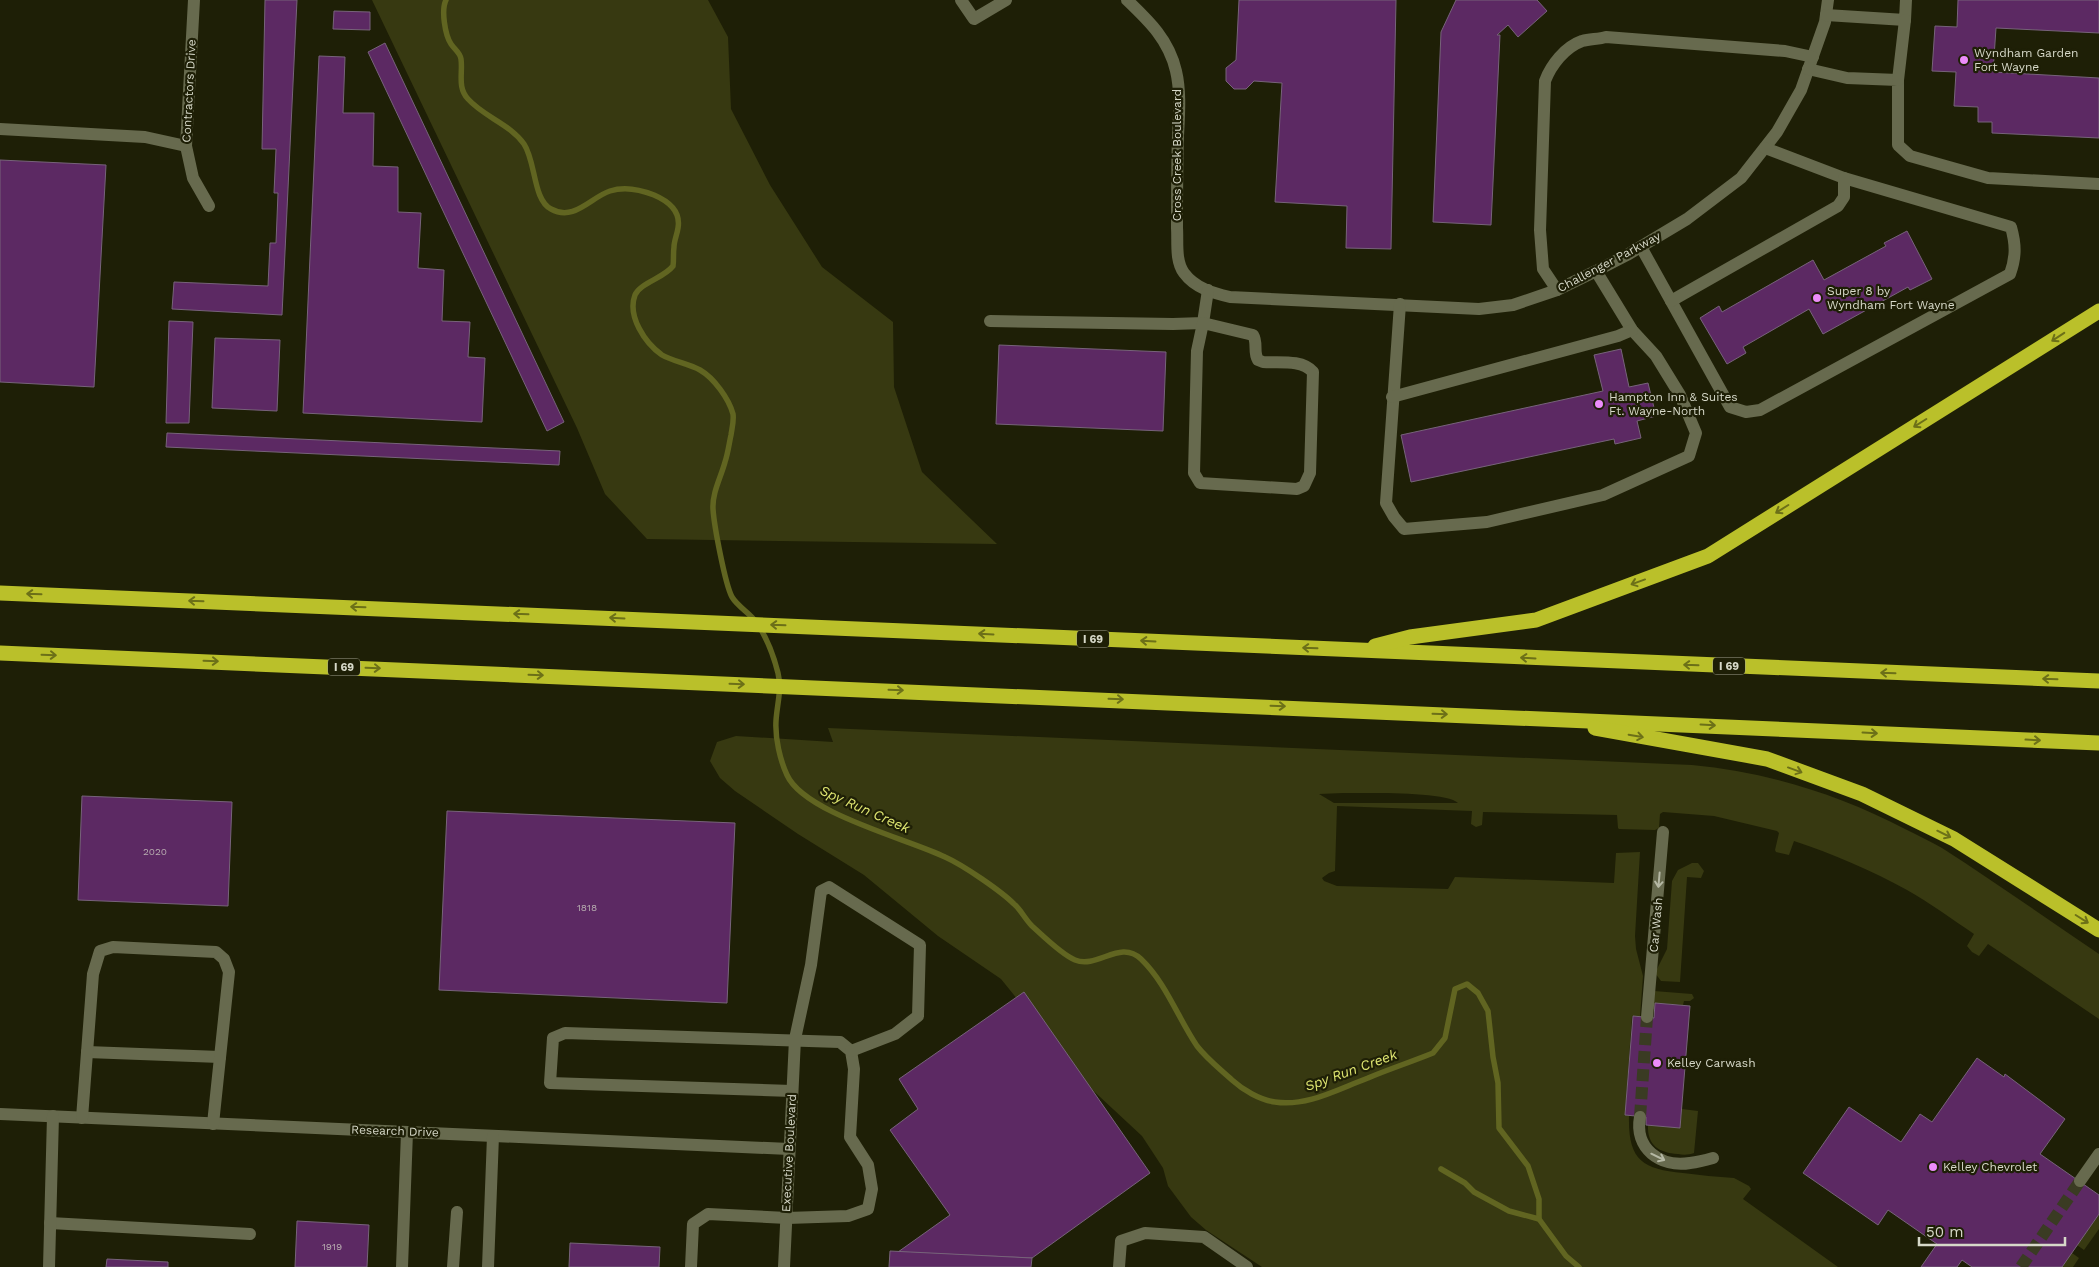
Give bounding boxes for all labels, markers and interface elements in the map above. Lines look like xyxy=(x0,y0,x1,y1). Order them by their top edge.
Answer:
street label: Contractors Drive xyxy=(179,39,199,143)
place label: Wyndham Garden Fort Wayne xyxy=(1974,46,2079,74)
marker: Wyndham Garden Fort Wayne xyxy=(1958,54,1970,66)
street label: Cross Creek Boulevard xyxy=(1170,89,1184,221)
street label: Challenger Parkway xyxy=(1555,229,1664,295)
place label: Super 8 by Wyndham Fort Wayne xyxy=(1827,284,1955,312)
marker: Super 8 by Wyndham Fort Wayne xyxy=(1811,292,1823,304)
one-way arrow xyxy=(2051,332,2065,342)
place label: Hampton Inn & Suites Ft. Wayne-North xyxy=(1609,390,1738,418)
marker: Hampton Inn & Suites Ft. Wayne-North xyxy=(1593,398,1605,410)
one-way arrow xyxy=(1914,419,1928,429)
one-way arrow xyxy=(1776,504,1790,514)
one-way arrow xyxy=(1631,578,1646,587)
one-way arrow xyxy=(26,590,42,599)
one-way arrow xyxy=(188,596,204,605)
one-way arrow xyxy=(351,603,367,612)
one-way arrow xyxy=(513,609,530,619)
one-way arrow xyxy=(609,613,626,623)
one-way arrow xyxy=(770,620,786,630)
one-way arrow xyxy=(978,630,994,639)
road number: I 69 xyxy=(1077,630,1109,648)
one-way arrow xyxy=(1140,637,1156,646)
one-way arrow xyxy=(1303,644,1319,653)
one-way arrow xyxy=(40,650,56,659)
one-way arrow xyxy=(1520,653,1536,662)
one-way arrow xyxy=(203,657,219,666)
road number: I 69 xyxy=(1713,658,1745,674)
road number: I 69 xyxy=(328,659,360,676)
one-way arrow xyxy=(1683,660,1699,669)
one-way arrow xyxy=(365,664,381,673)
one-way arrow xyxy=(1880,668,1896,677)
one-way arrow xyxy=(528,671,544,680)
one-way arrow xyxy=(2043,674,2059,684)
one-way arrow xyxy=(729,679,745,688)
one-way arrow xyxy=(888,686,904,695)
one-way arrow xyxy=(1107,695,1123,704)
one-way arrow xyxy=(1270,702,1286,711)
one-way arrow xyxy=(1432,709,1448,718)
one-way arrow xyxy=(1700,721,1716,730)
one-way arrow xyxy=(1862,728,1878,737)
one-way arrow xyxy=(1628,731,1644,741)
one-way arrow xyxy=(2024,735,2040,744)
one-way arrow xyxy=(1787,766,1802,775)
water label: Spy Run Creek xyxy=(817,782,913,836)
one-way arrow xyxy=(1936,830,1951,839)
house number: 2020 xyxy=(143,846,167,857)
one-way arrow xyxy=(1654,872,1664,888)
street label: Car Wash xyxy=(1647,897,1665,953)
house number: 1818 xyxy=(577,902,597,913)
one-way arrow xyxy=(2075,915,2089,925)
water label: Spy Run Creek xyxy=(1303,1046,1400,1094)
place label: Kelley Carwash xyxy=(1667,1056,1756,1070)
marker: Kelley Carwash xyxy=(1651,1057,1663,1069)
street label: Executive Boulevard xyxy=(779,1094,799,1212)
street label: Research Drive xyxy=(351,1122,439,1140)
one-way arrow xyxy=(1650,1153,1665,1162)
place label: Kelley Chevrolet xyxy=(1943,1160,2037,1174)
marker: Kelley Chevrolet xyxy=(1927,1161,1939,1173)
scale bar xyxy=(1919,1214,2065,1246)
text: 50 m xyxy=(1926,1223,1963,1241)
house number: 1919 xyxy=(322,1241,342,1252)

